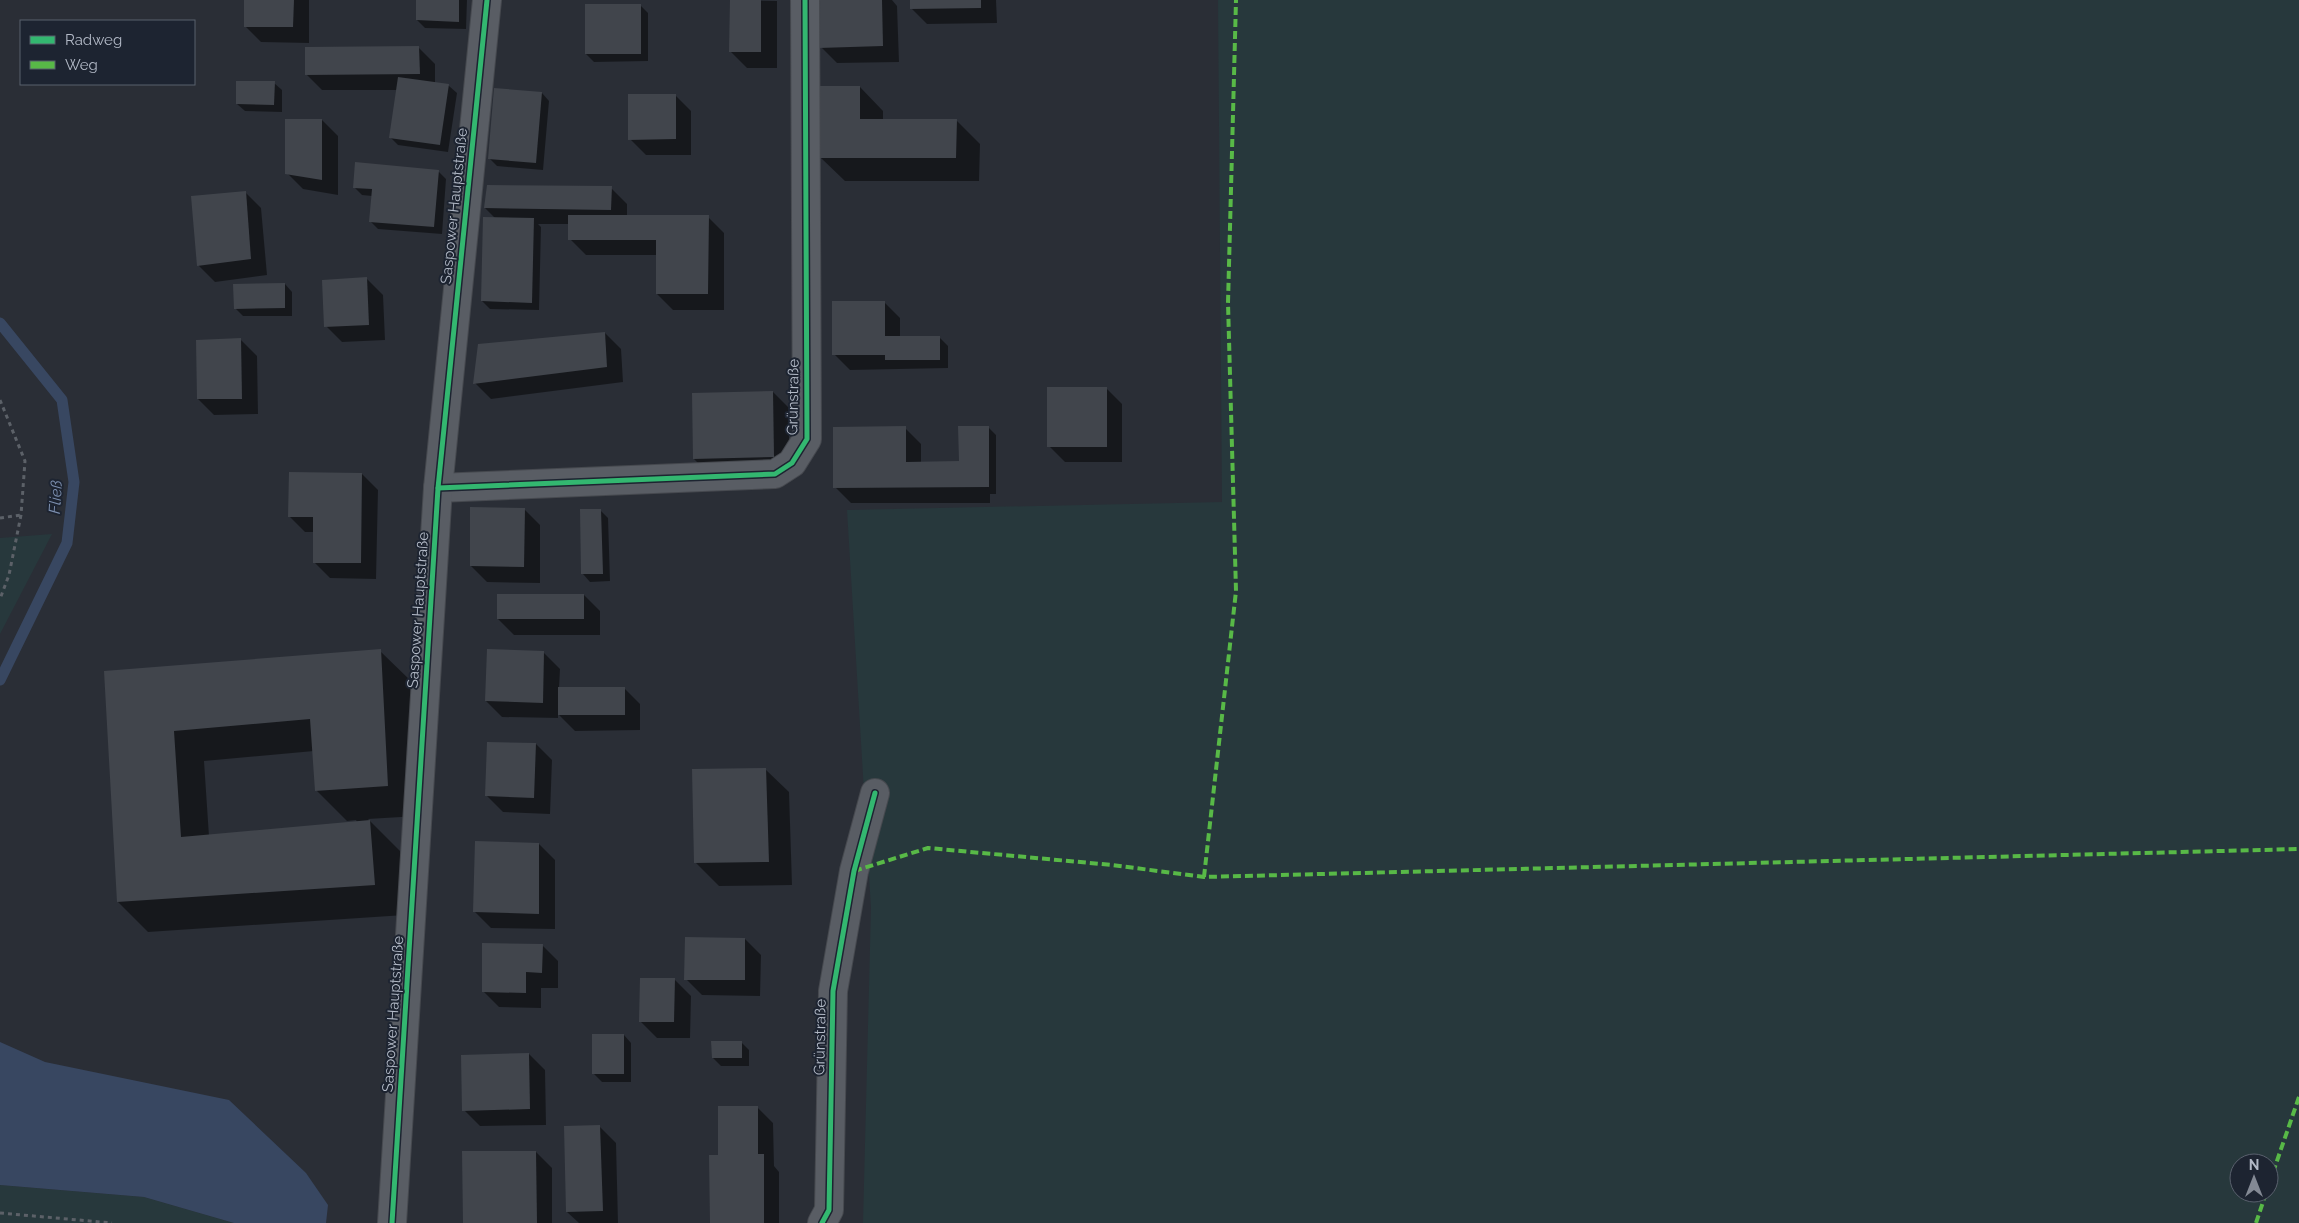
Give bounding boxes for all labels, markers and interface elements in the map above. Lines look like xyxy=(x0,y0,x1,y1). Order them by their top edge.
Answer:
legend xyxy=(20,20,195,85)
text: Radweg xyxy=(65,31,122,49)
text: Weg xyxy=(65,56,98,74)
street label: Saspower Hauptstraße xyxy=(437,127,471,285)
street label: Grünstraße xyxy=(783,358,803,435)
water label: Fließ xyxy=(45,480,66,515)
street label: Saspower Hauptstraße xyxy=(404,531,432,689)
street label: Saspower Hauptstraße xyxy=(379,935,407,1093)
street label: Grünstraße xyxy=(810,998,830,1075)
north arrow xyxy=(2229,1153,2279,1203)
text: N xyxy=(2249,1157,2259,1173)

